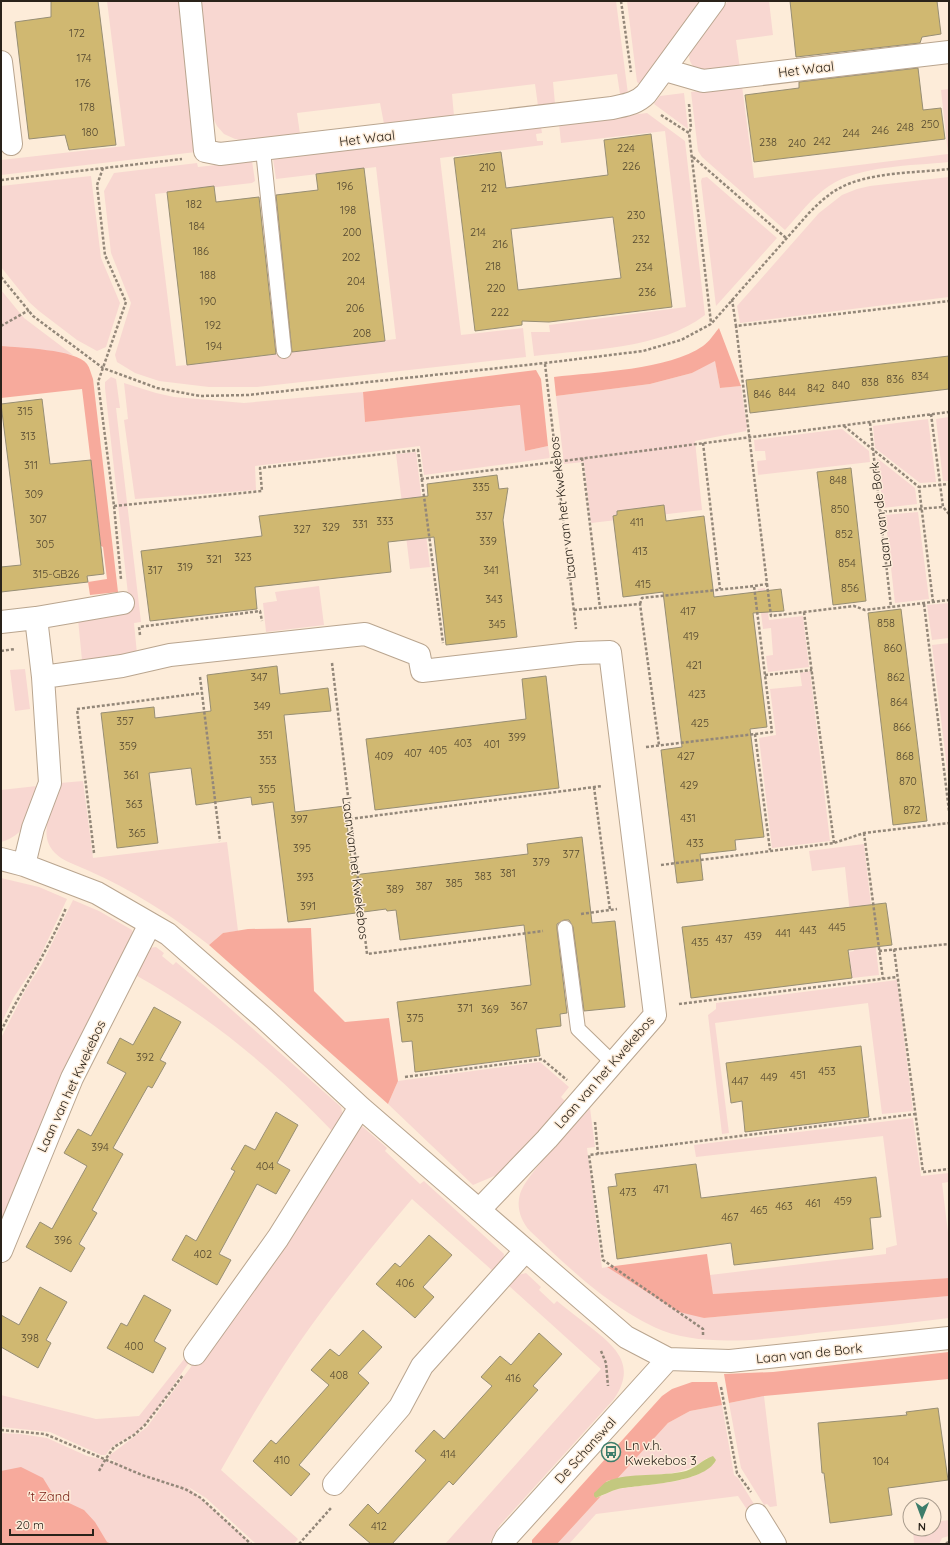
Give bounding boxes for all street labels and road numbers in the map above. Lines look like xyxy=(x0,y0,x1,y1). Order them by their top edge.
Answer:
street label: Het Waal xyxy=(777,58,835,80)
street label: Het Waal xyxy=(338,127,396,149)
street label: Laan van het Kwekebos xyxy=(545,436,579,580)
street label: Laan van de Bork xyxy=(866,461,894,569)
street label: Laan van het Kwekebos xyxy=(339,796,373,940)
street label: Laan van het Kwekebos xyxy=(551,1012,657,1132)
street label: Laan van het Kwekebos xyxy=(33,1017,109,1155)
street label: Laan van de Bork xyxy=(755,1339,863,1367)
street label: De Schanswal xyxy=(551,1413,619,1487)

